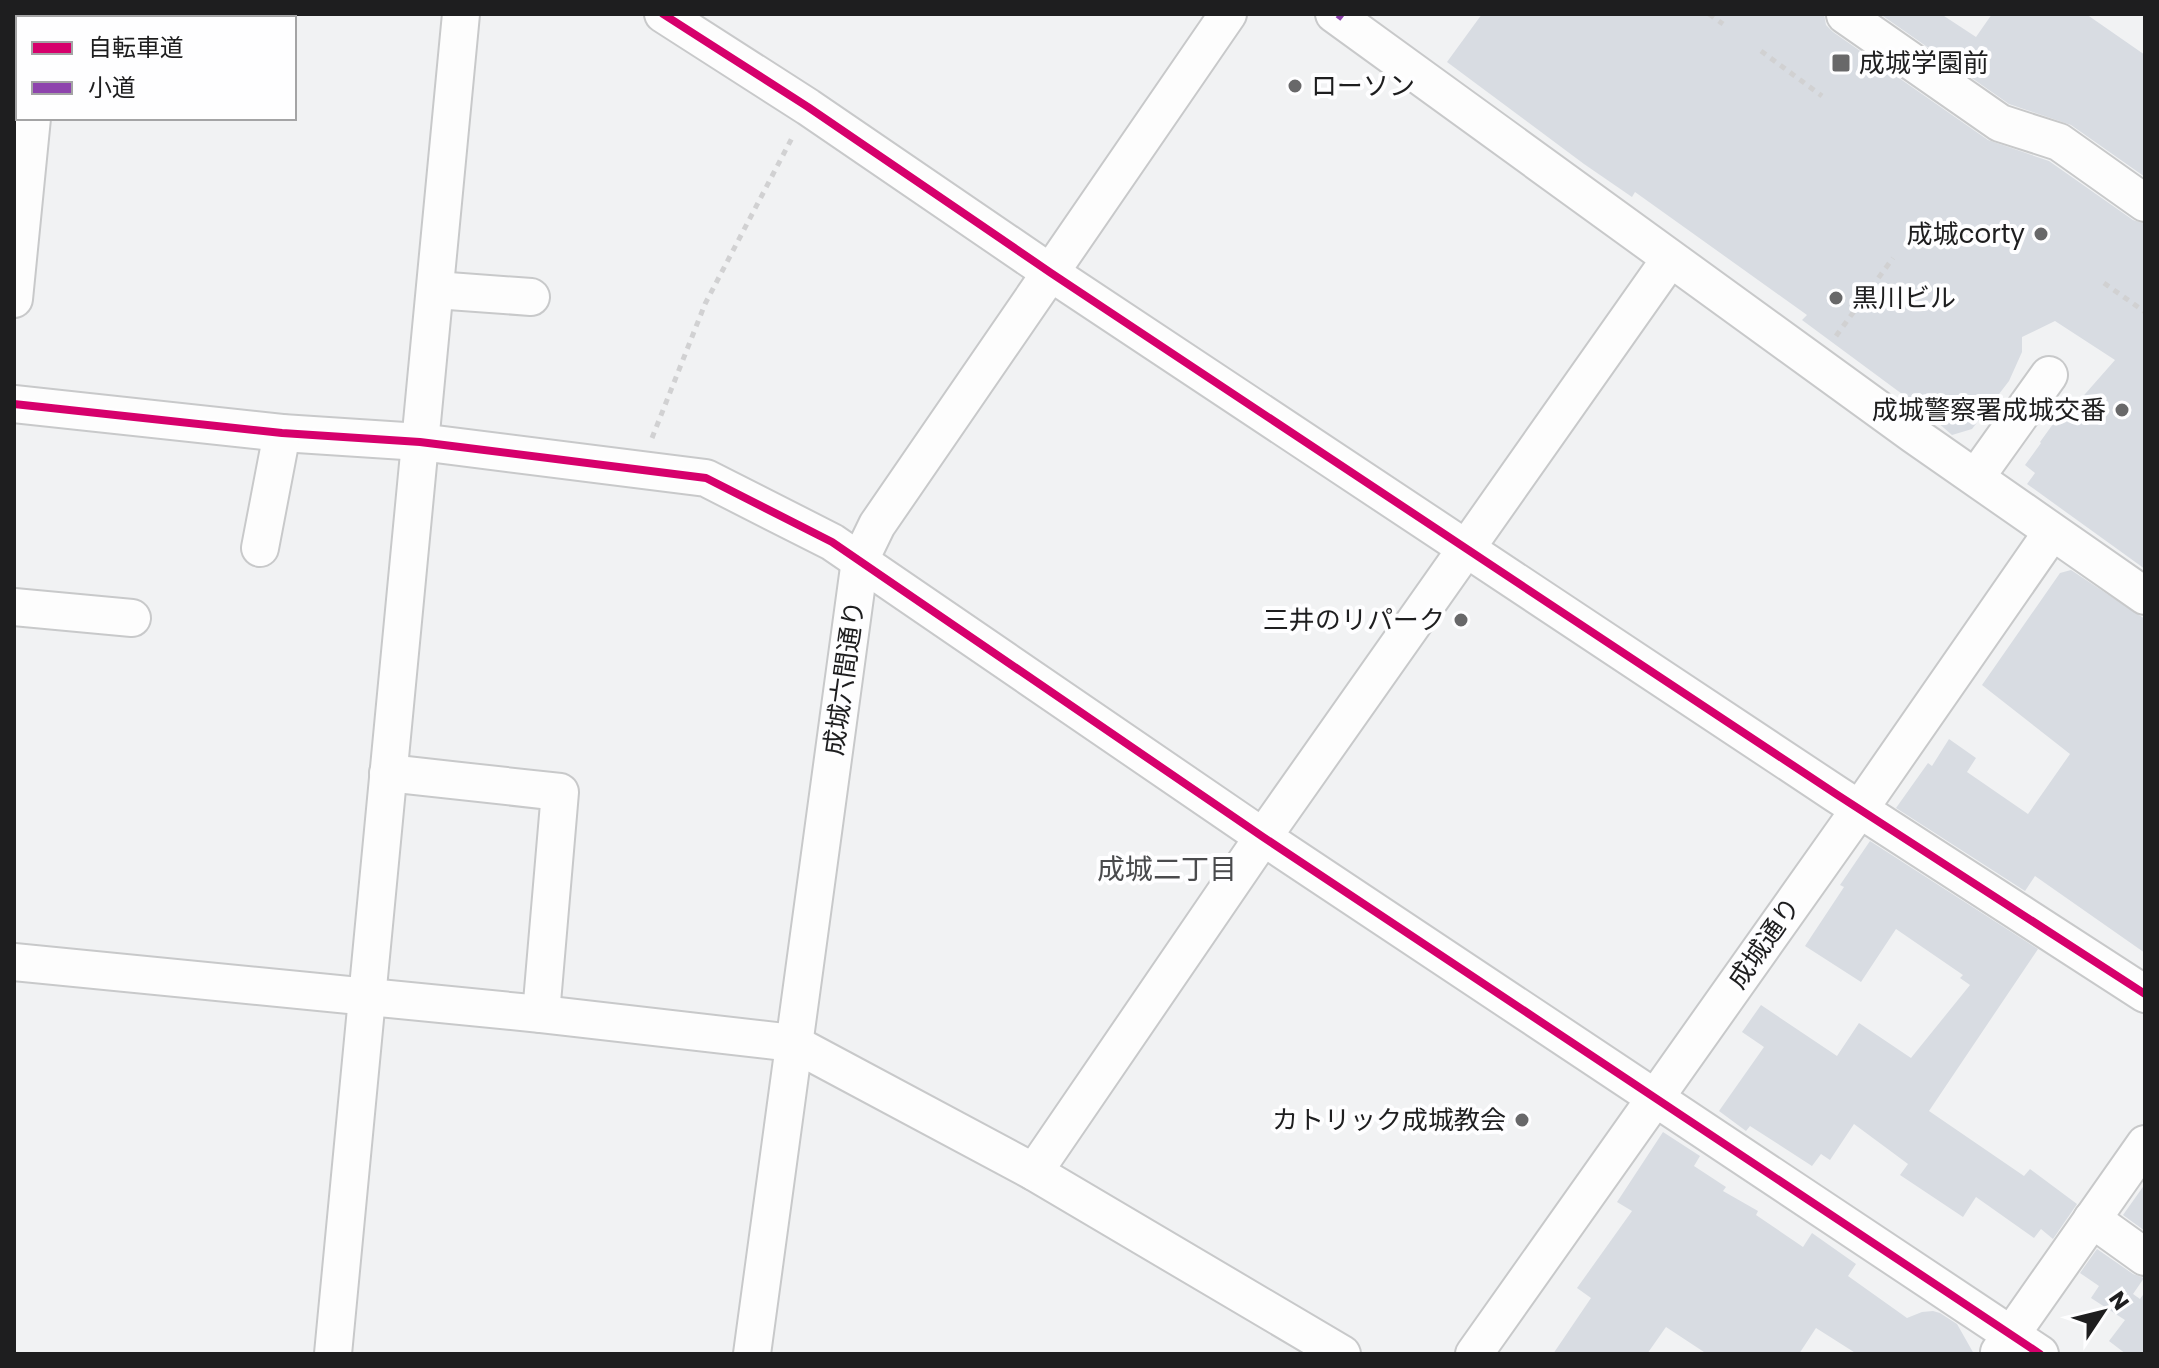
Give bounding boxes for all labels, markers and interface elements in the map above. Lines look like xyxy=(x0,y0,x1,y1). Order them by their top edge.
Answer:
legend xyxy=(16,16,296,120)
text: 自転車道 xyxy=(88,31,184,64)
place label: 成城学園前 xyxy=(1859,45,1989,81)
marker: 成城学園前 xyxy=(1830,52,1852,74)
place label: ローソン xyxy=(1311,68,1415,104)
text: 小道 xyxy=(88,71,136,104)
marker: ローソン xyxy=(1286,77,1304,95)
place label: 成城corty xyxy=(1907,216,2025,252)
marker: 成城corty xyxy=(2032,225,2050,243)
place label: 黒川ビル xyxy=(1852,280,1956,316)
marker: 黒川ビル xyxy=(1827,289,1845,307)
place label: 成城警察署成城交番 xyxy=(1872,392,2106,428)
marker: 成城警察署成城交番 xyxy=(2113,401,2131,419)
street label: 成城六間通り xyxy=(815,598,873,758)
place label: 三井のリパーク xyxy=(1263,602,1445,638)
marker: 三井のリパーク xyxy=(1452,611,1470,629)
district label: 成城二丁目 xyxy=(1097,850,1237,889)
street label: 成城通り xyxy=(1719,890,1809,996)
place label: カトリック成城教会 xyxy=(1272,1102,1506,1138)
marker: カトリック成城教会 xyxy=(1513,1111,1531,1129)
north arrow xyxy=(2063,1272,2143,1352)
text: N xyxy=(2102,1285,2136,1316)

